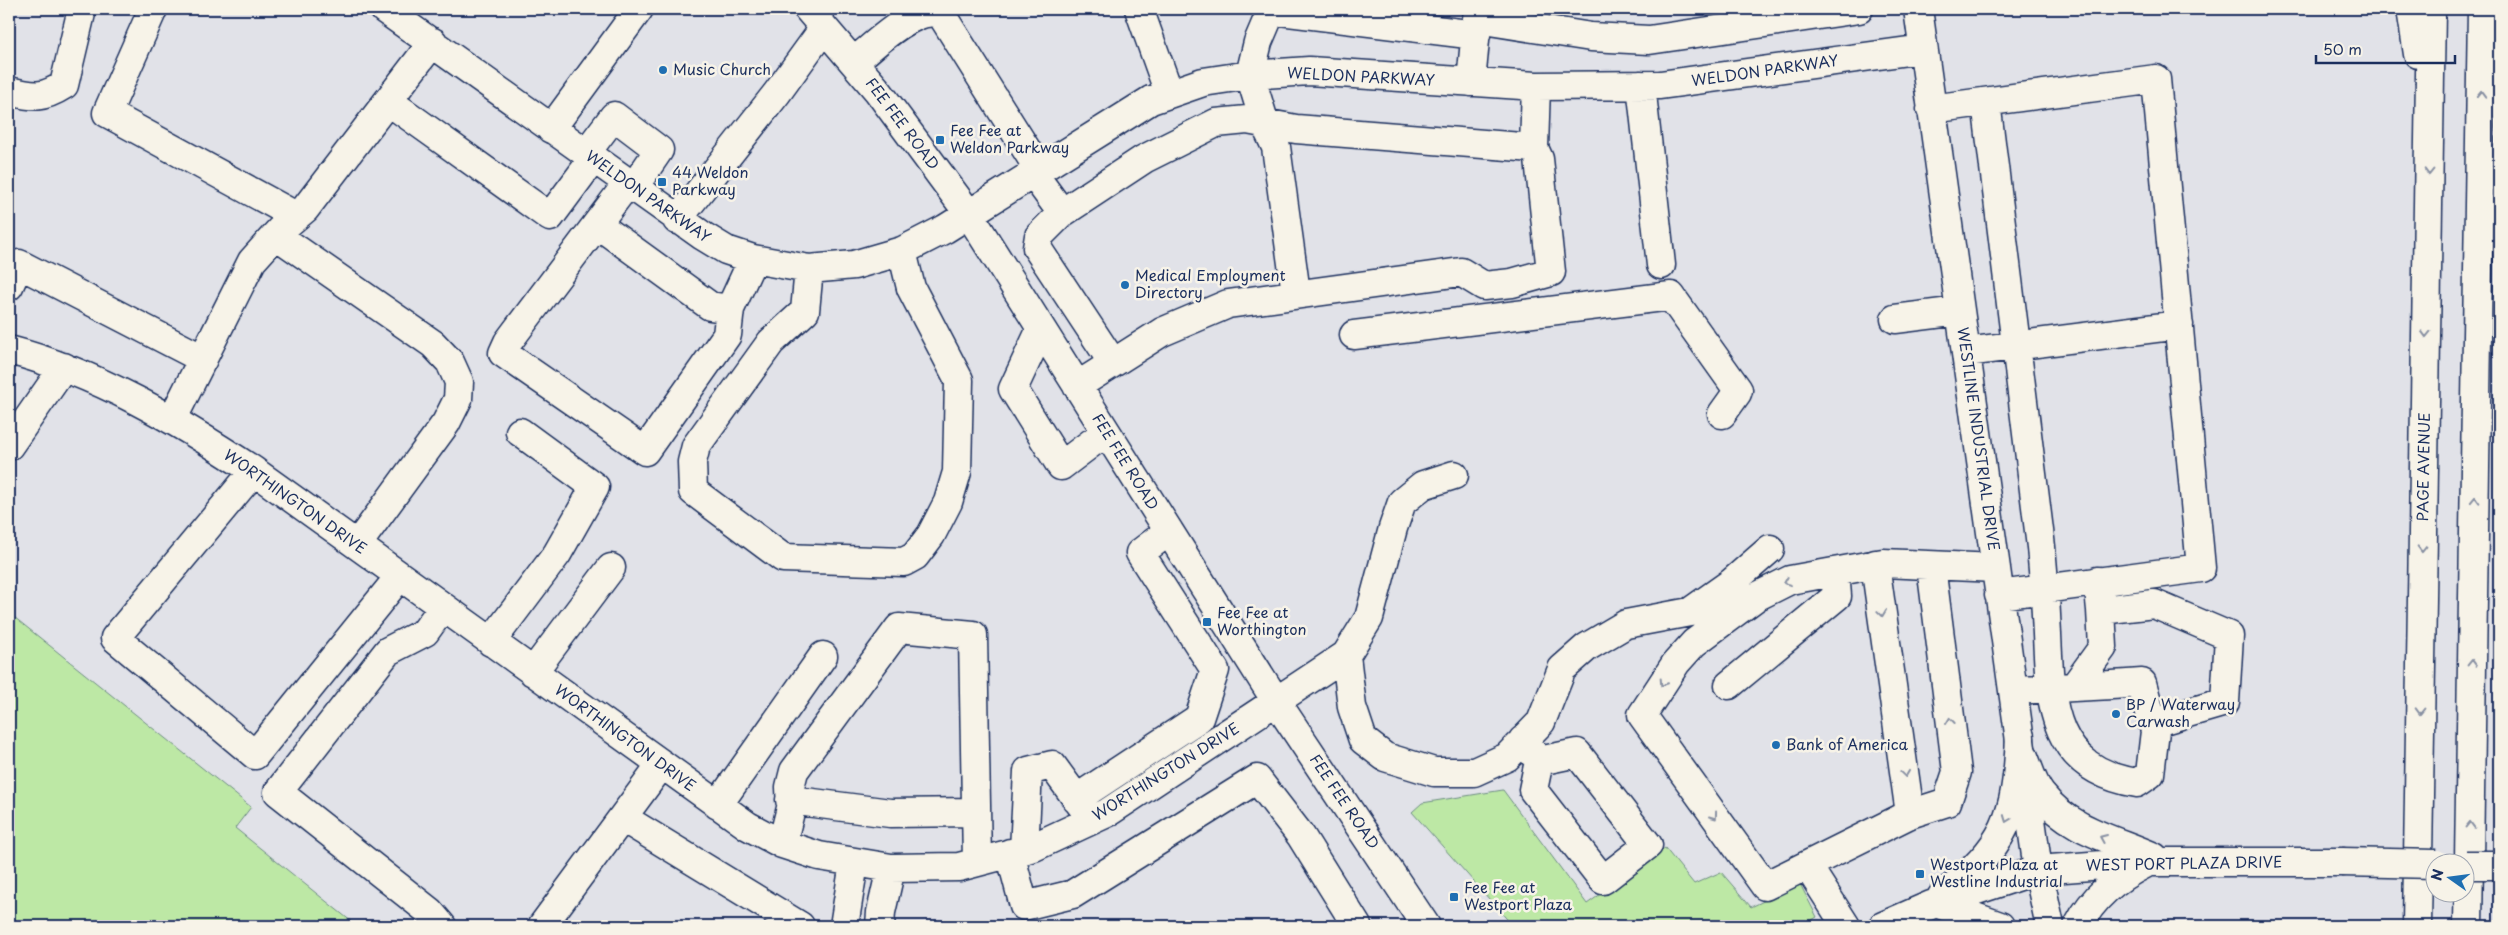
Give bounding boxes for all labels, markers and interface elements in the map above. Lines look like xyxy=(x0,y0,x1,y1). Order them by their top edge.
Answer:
scale bar xyxy=(2316,32,2454,64)
text: 50 m xyxy=(2323,37,2362,60)
street label: WELDON PARKWAY xyxy=(1690,48,1840,91)
place label: Music Church xyxy=(673,57,771,80)
street label: WELDON PARKWAY xyxy=(1287,60,1436,91)
marker: Music Church xyxy=(657,64,669,76)
street label: FEE FEE ROAD xyxy=(861,72,946,174)
one-way arrow xyxy=(2476,90,2486,98)
place label: Fee Fee at Weldon Parkway xyxy=(950,118,1069,158)
marker: Fee Fee at Weldon Parkway xyxy=(934,134,946,146)
street label: WELDON PARKWAY xyxy=(582,144,716,248)
place label: 44 Weldon Parkway xyxy=(672,160,748,200)
one-way arrow xyxy=(2424,168,2434,176)
marker: 44 Weldon Parkway xyxy=(656,176,668,188)
place label: Medical Employment Directory xyxy=(1135,263,1286,303)
marker: Medical Employment Directory xyxy=(1119,279,1131,291)
street label: WESTLINE INDUSTRIAL DRIVE xyxy=(1952,326,2007,552)
one-way arrow xyxy=(2421,330,2431,338)
street label: FEE FEE ROAD xyxy=(1087,408,1165,514)
street label: PAGE AVENUE xyxy=(2410,412,2435,522)
street label: WORTHINGTON DRIVE xyxy=(220,443,372,559)
one-way arrow xyxy=(2470,496,2480,504)
one-way arrow xyxy=(2417,545,2428,553)
one-way arrow xyxy=(1783,576,1792,586)
place label: Fee Fee at Worthington xyxy=(1217,600,1306,640)
one-way arrow xyxy=(1876,609,1887,617)
marker: Fee Fee at Worthington xyxy=(1201,616,1213,628)
one-way arrow xyxy=(2467,658,2477,666)
one-way arrow xyxy=(1660,677,1669,686)
street label: WORTHINGTON DRIVE xyxy=(550,678,701,796)
place label: BP / Waterway Carwash xyxy=(2126,692,2235,732)
marker: BP / Waterway Carwash xyxy=(2110,708,2122,720)
one-way arrow xyxy=(2414,708,2425,716)
street label: WORTHINGTON DRIVE xyxy=(1087,716,1243,825)
one-way arrow xyxy=(1945,717,1956,725)
place label: Bank of America xyxy=(1786,732,1909,755)
marker: Bank of America xyxy=(1770,739,1782,751)
street label: FEE FEE ROAD xyxy=(1305,749,1386,853)
one-way arrow xyxy=(1899,769,1909,778)
one-way arrow xyxy=(1709,810,1717,819)
one-way arrow xyxy=(2003,814,2013,823)
one-way arrow xyxy=(2465,821,2475,828)
one-way arrow xyxy=(2099,834,2108,845)
street label: WEST PORT PLAZA DRIVE xyxy=(2085,849,2282,876)
place label: Westport Plaza at Westline Industrial xyxy=(1930,852,2063,892)
north arrow xyxy=(2426,852,2476,902)
text: N xyxy=(2425,867,2448,883)
marker: Westport Plaza at Westline Industrial xyxy=(1914,868,1926,880)
place label: Fee Fee at Westport Plaza xyxy=(1464,875,1572,915)
marker: Fee Fee at Westport Plaza xyxy=(1448,891,1460,903)

